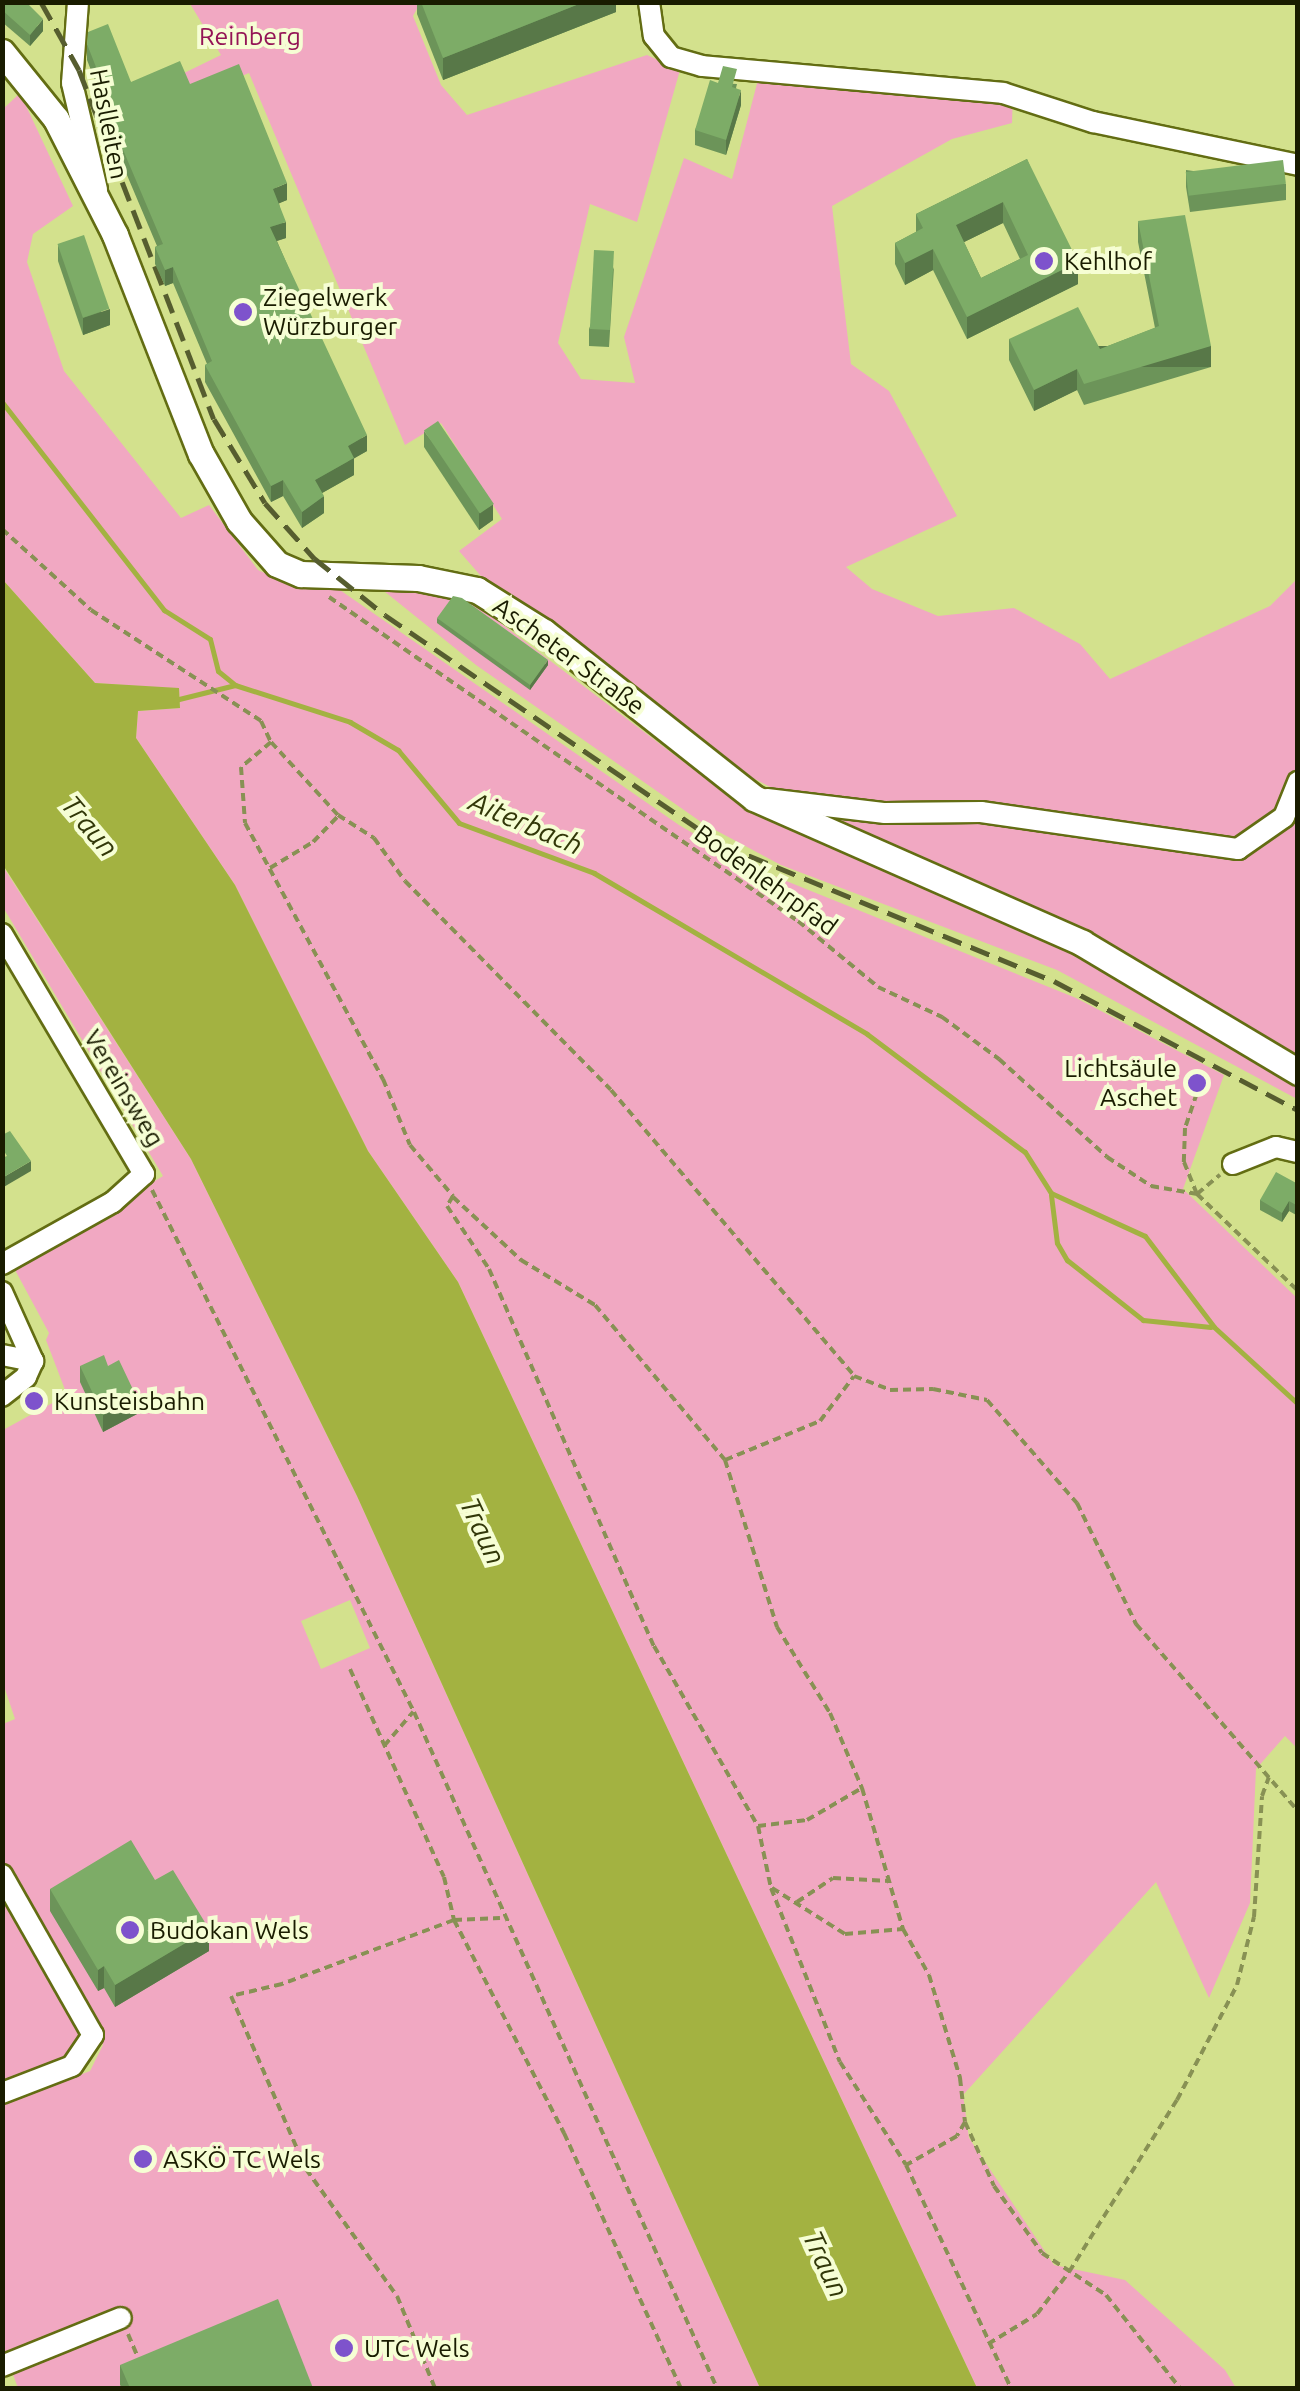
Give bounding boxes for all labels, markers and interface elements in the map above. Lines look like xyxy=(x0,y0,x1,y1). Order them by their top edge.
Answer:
park label: Reinberg xyxy=(199,21,301,51)
street label: Haslleiten xyxy=(84,66,134,182)
place label: Kehlhof xyxy=(1064,246,1152,276)
marker: Kehlhof xyxy=(1033,250,1055,272)
place label: Ziegelwerk Würzburger xyxy=(263,283,397,342)
marker: Ziegelwerk Würzburger xyxy=(232,301,254,323)
street label: Ascheter Straße xyxy=(487,591,651,721)
water label: Aiterbach xyxy=(464,784,588,862)
water label: Traun xyxy=(55,788,125,864)
street label: Bodenlehrpfad xyxy=(689,818,843,942)
street label: Vereinsweg xyxy=(77,1024,171,1152)
place label: Lichtsäule Aschet xyxy=(1064,1054,1177,1113)
marker: Lichtsäule Aschet xyxy=(1186,1072,1208,1094)
place label: Kunsteisbahn xyxy=(54,1386,205,1416)
marker: Kunsteisbahn xyxy=(23,1390,45,1412)
water label: Traun xyxy=(453,1492,513,1570)
place label: Budokan Wels xyxy=(150,1915,309,1945)
marker: Budokan Wels xyxy=(119,1919,141,1941)
place label: ASKÖ TC Wels xyxy=(163,2144,321,2174)
marker: ASKÖ TC Wels xyxy=(132,2148,154,2170)
water label: Traun xyxy=(796,2225,856,2303)
place label: UTC Wels xyxy=(364,2333,470,2363)
marker: UTC Wels xyxy=(333,2337,355,2359)

